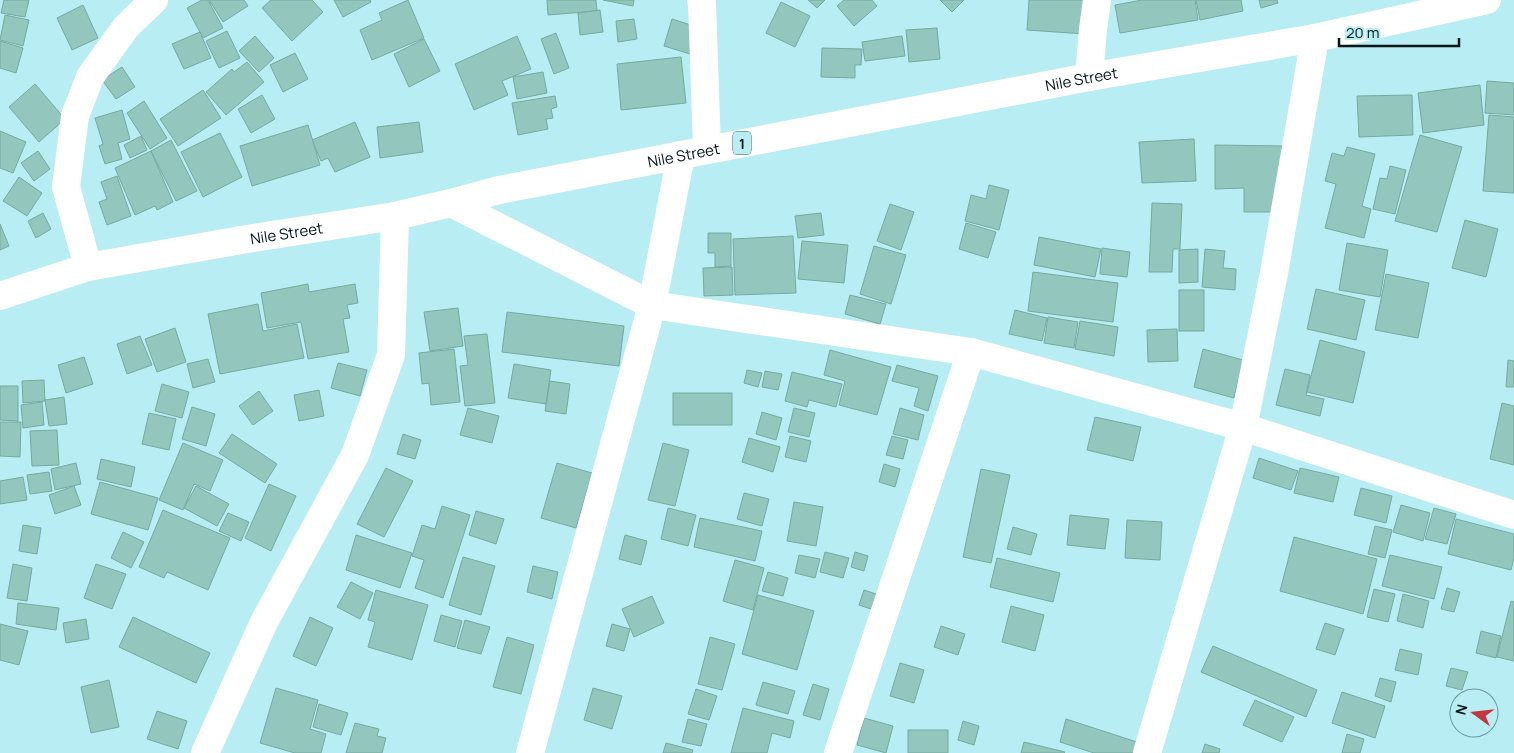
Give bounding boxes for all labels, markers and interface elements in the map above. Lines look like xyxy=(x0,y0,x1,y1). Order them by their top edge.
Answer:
scale bar xyxy=(1339,15,1459,47)
text: 20 m xyxy=(1346,22,1379,43)
street label: Nile Street xyxy=(1043,62,1119,96)
road number: 1 xyxy=(733,132,751,154)
street label: Nile Street xyxy=(646,137,721,172)
street label: Nile Street xyxy=(249,217,324,249)
north arrow xyxy=(1449,688,1499,738)
text: N xyxy=(1450,702,1471,717)

